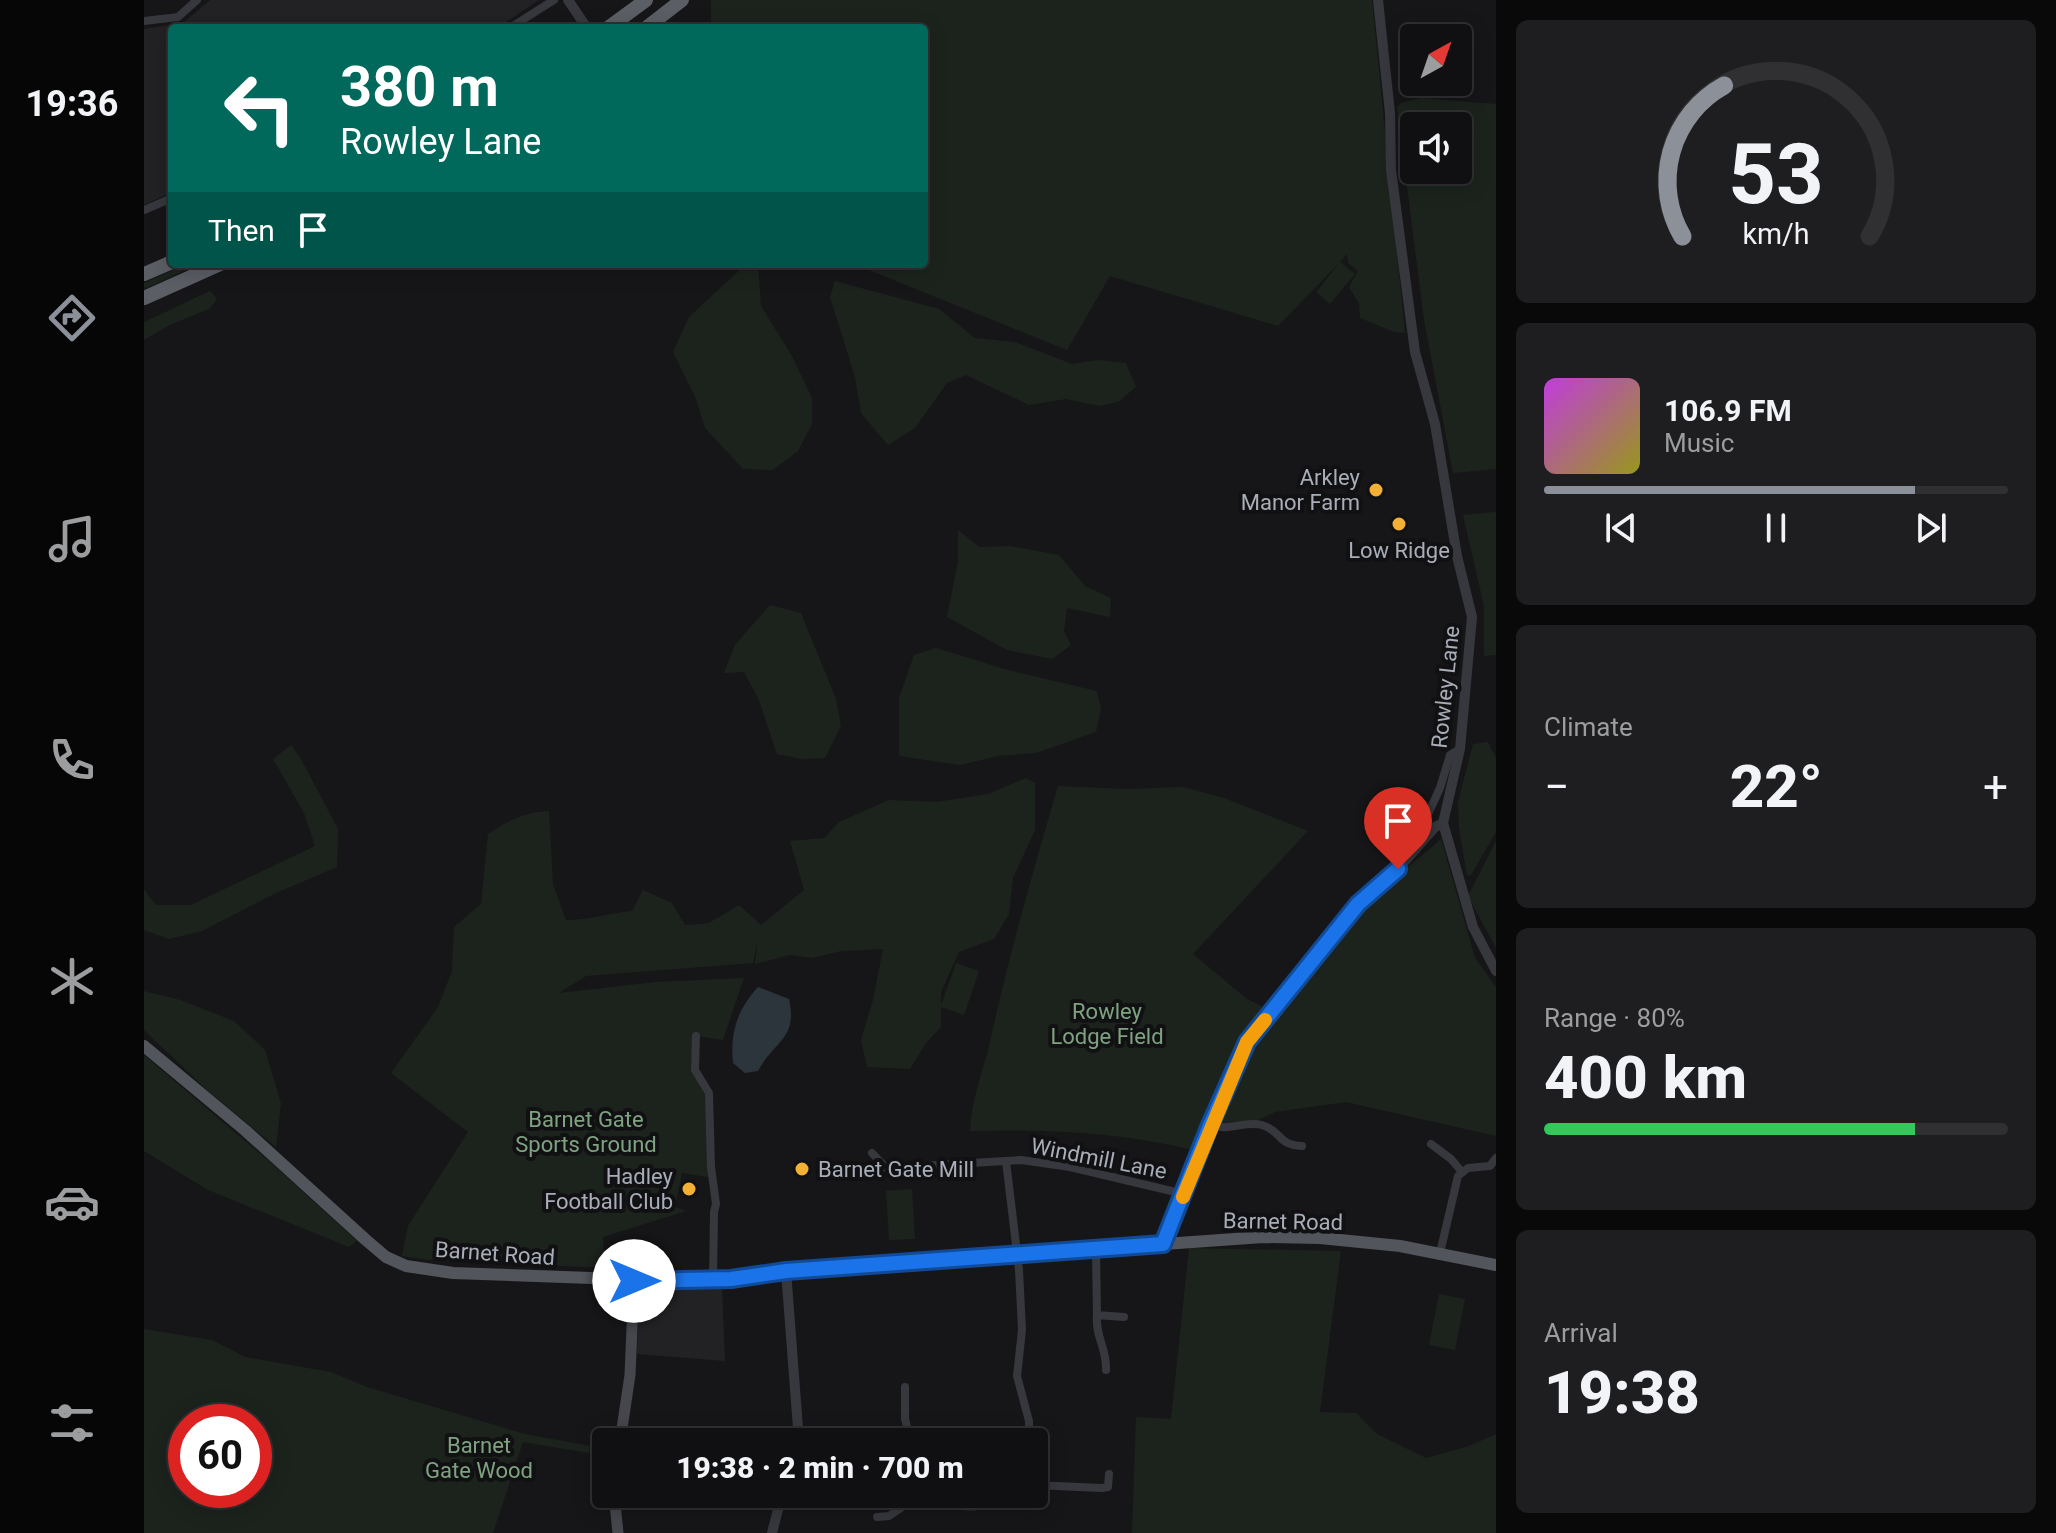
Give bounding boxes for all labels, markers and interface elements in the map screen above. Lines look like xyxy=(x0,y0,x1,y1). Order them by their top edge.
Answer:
north arrow xyxy=(1400,24,1472,96)
map controls xyxy=(1400,24,1472,184)
text: 380 m xyxy=(340,54,499,120)
icon: left xyxy=(208,56,312,160)
text: 19:36 xyxy=(26,83,118,125)
button: sound xyxy=(1400,112,1472,184)
text: Rowley Lane xyxy=(340,121,541,163)
text: 53 xyxy=(1728,126,1824,223)
icon: arrive xyxy=(291,208,335,252)
text: Then xyxy=(208,213,275,248)
text: km/h xyxy=(1742,217,1810,251)
icon: directions xyxy=(44,290,100,346)
text: 106.9 FM xyxy=(1664,393,1792,428)
text: Music xyxy=(1664,428,1734,458)
place label: Arkley Manor Farm xyxy=(1241,465,1361,515)
marker: Arkley Manor Farm xyxy=(1367,481,1385,499)
icon: previous xyxy=(1599,506,1643,550)
icon: pause xyxy=(1754,506,1798,550)
icon: next xyxy=(1909,506,1953,550)
icon: music xyxy=(44,511,100,567)
marker: Low Ridge xyxy=(1390,515,1408,533)
place label: Low Ridge xyxy=(1348,538,1450,563)
street label: Rowley Lane xyxy=(1427,625,1464,750)
text: Climate xyxy=(1544,712,1633,742)
icon: phone xyxy=(44,732,100,788)
text: 22° xyxy=(1730,751,1823,822)
text: − xyxy=(1544,761,1569,813)
text: + xyxy=(1983,761,2008,813)
pin xyxy=(1364,787,1432,869)
icon: arrive xyxy=(1376,799,1420,843)
icon: climate xyxy=(44,953,100,1009)
park label: Rowley Lodge Field xyxy=(1050,999,1164,1049)
text: Range · 80% xyxy=(1544,1003,1685,1033)
text: 400 km xyxy=(1544,1042,1747,1113)
park label: Barnet Gate Sports Ground xyxy=(515,1107,657,1157)
street label: Windmill Lane xyxy=(1029,1133,1169,1184)
place label: Barnet Gate Mill xyxy=(818,1157,974,1182)
marker: Barnet Gate Mill xyxy=(793,1160,811,1178)
place label: Hadley Football Club xyxy=(544,1164,674,1214)
icon: car xyxy=(44,1174,100,1230)
marker: Hadley Football Club xyxy=(680,1180,698,1198)
street label: Barnet Road xyxy=(1223,1208,1343,1235)
street label: Barnet Road xyxy=(434,1237,556,1270)
position arrow xyxy=(592,1239,676,1323)
text: Arrival xyxy=(1544,1318,1618,1348)
text: 19:38 xyxy=(1544,1357,1700,1428)
icon: filters xyxy=(44,1395,100,1451)
speed limit sign: 60 xyxy=(168,1404,272,1508)
park label: Barnet Gate Wood xyxy=(425,1433,533,1483)
text: 19:38 · 2 min · 700 m xyxy=(676,1450,964,1485)

